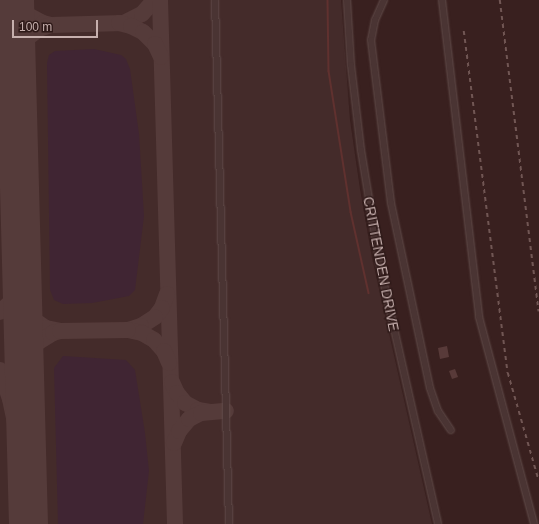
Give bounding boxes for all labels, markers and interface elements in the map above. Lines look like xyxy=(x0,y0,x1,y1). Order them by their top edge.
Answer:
scale bar xyxy=(14,12,100,38)
text: 100 m xyxy=(19,20,52,34)
street label: CRITTENDEN DRIVE xyxy=(360,195,402,333)

